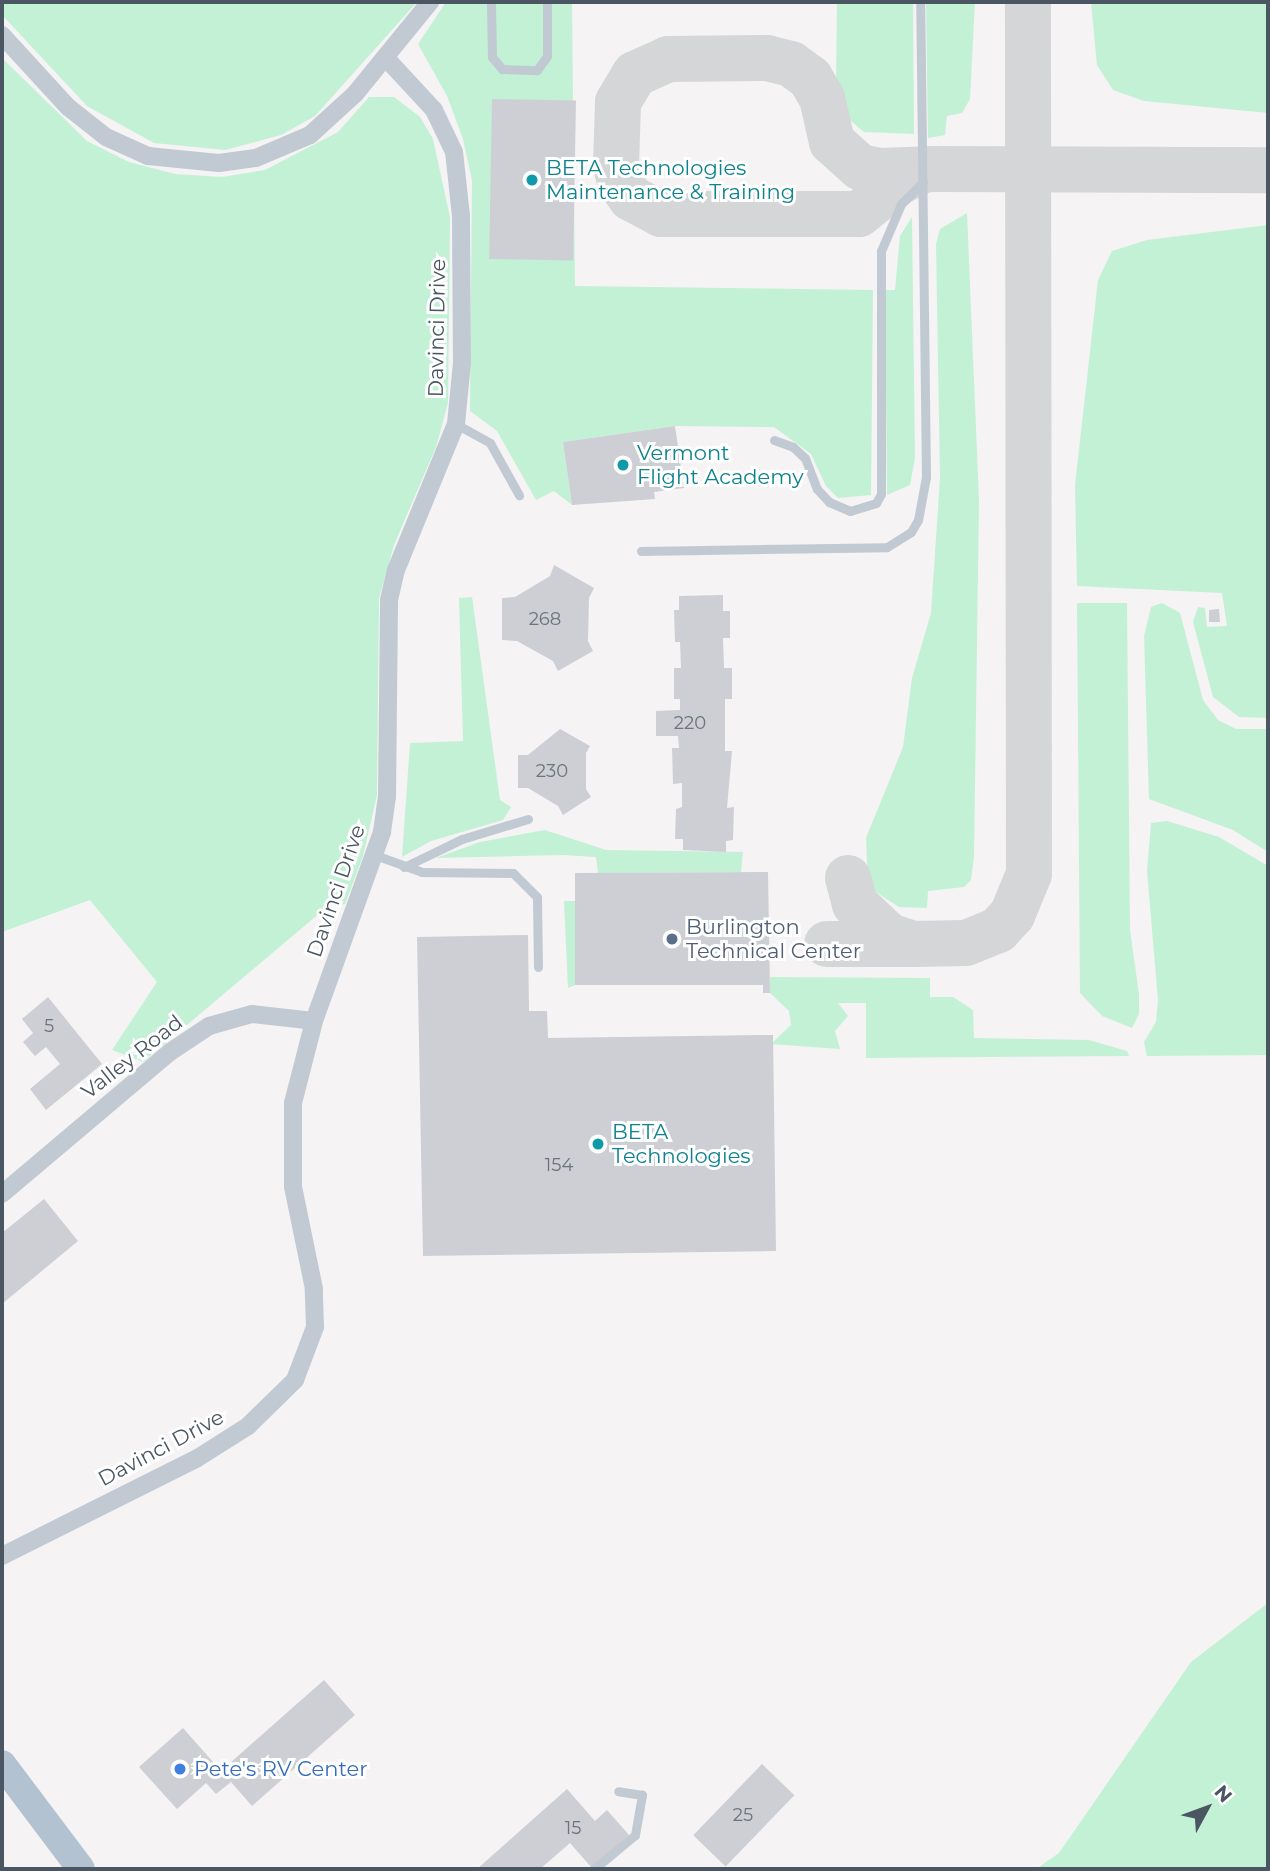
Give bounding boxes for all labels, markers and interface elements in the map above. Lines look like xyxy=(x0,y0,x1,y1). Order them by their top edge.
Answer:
place label: BETA Technologies Maintenance & Training xyxy=(546,155,795,205)
marker: BETA Technologies Maintenance & Training xyxy=(524,172,540,188)
street label: Davinci Drive xyxy=(423,259,451,397)
place label: Vermont Flight Academy xyxy=(637,440,804,490)
marker: Vermont Flight Academy xyxy=(615,457,631,473)
house number: 268 xyxy=(529,608,561,630)
house number: 220 xyxy=(674,712,706,734)
house number: 230 xyxy=(536,760,568,782)
street label: Davinci Drive xyxy=(302,821,370,961)
place label: Burlington Technical Center xyxy=(686,914,861,964)
marker: Burlington Technical Center xyxy=(664,931,680,947)
street label: Valley Road xyxy=(76,1010,188,1104)
house number: 5 xyxy=(44,1015,54,1037)
place label: BETA Technologies xyxy=(612,1119,751,1169)
marker: BETA Technologies xyxy=(590,1136,606,1152)
house number: 154 xyxy=(545,1154,573,1176)
street label: Davinci Drive xyxy=(94,1404,228,1492)
place label: Pete's RV Center xyxy=(194,1756,368,1782)
marker: Pete's RV Center xyxy=(172,1761,188,1777)
north arrow xyxy=(1172,1773,1242,1843)
text: N xyxy=(1210,1781,1237,1807)
house number: 25 xyxy=(733,1804,753,1826)
house number: 15 xyxy=(565,1817,581,1839)

